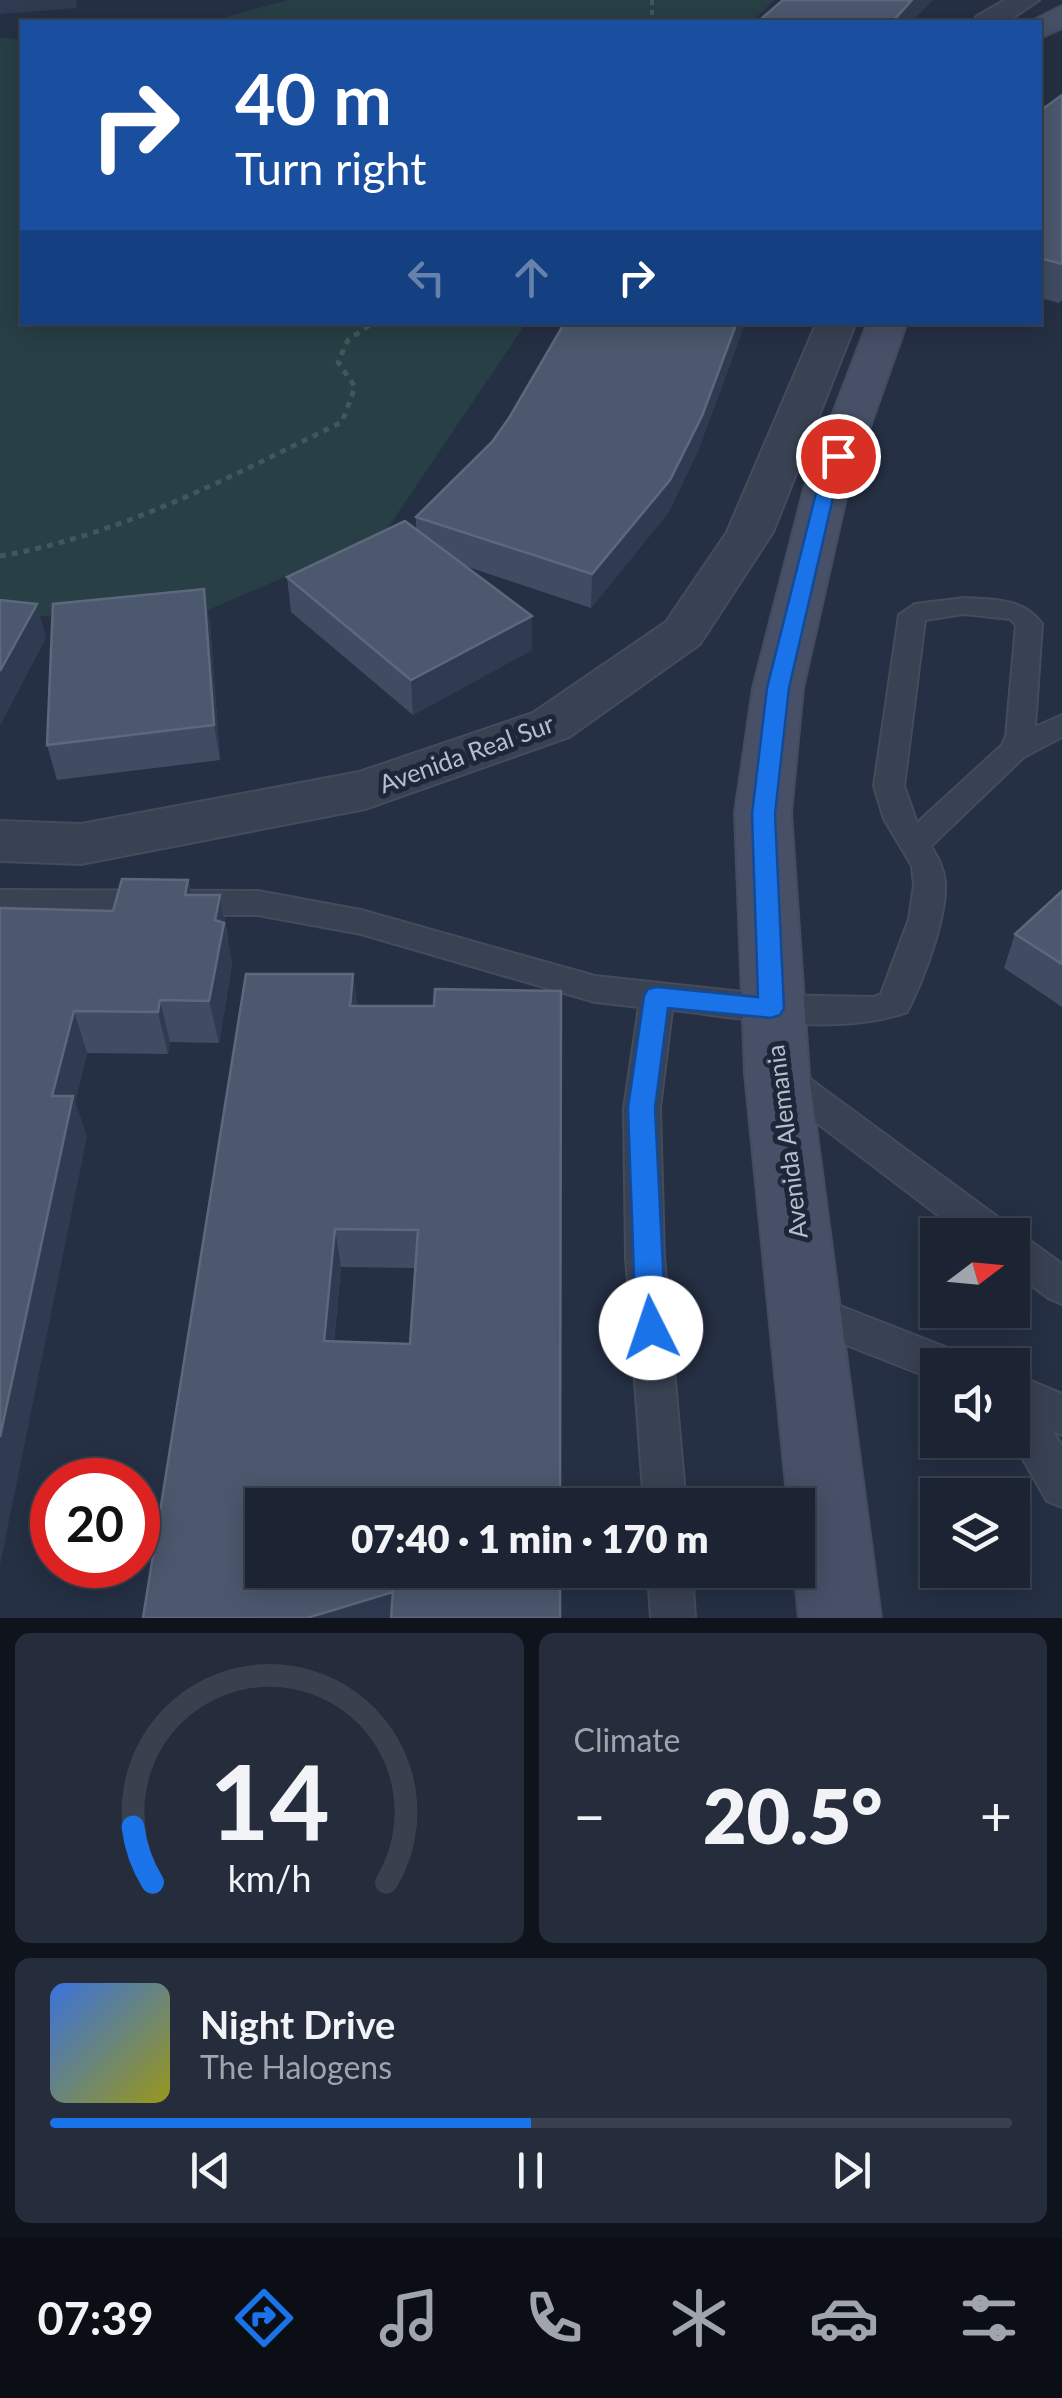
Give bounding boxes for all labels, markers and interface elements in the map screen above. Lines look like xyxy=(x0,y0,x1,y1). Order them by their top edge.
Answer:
text: 40 m xyxy=(235,56,392,140)
icon: right xyxy=(70,60,200,190)
text: Turn right xyxy=(235,141,426,195)
icon: left xyxy=(399,250,454,305)
icon: ahead xyxy=(504,250,559,305)
icon: right xyxy=(609,250,664,305)
pin xyxy=(796,414,881,499)
icon: arrive xyxy=(811,429,866,484)
street label: Avenida Real Sur xyxy=(375,708,557,798)
street label: Avenida Alemania xyxy=(759,1043,813,1241)
north arrow xyxy=(920,1218,1030,1328)
map controls xyxy=(920,1218,1030,1588)
position arrow xyxy=(599,1276,703,1380)
button: sound xyxy=(920,1348,1030,1458)
speed limit sign: 20 xyxy=(30,1458,160,1588)
button: layers xyxy=(920,1478,1030,1588)
text: 07:40 · 1 min · 170 m xyxy=(351,1515,709,1561)
text: Climate xyxy=(574,1720,680,1759)
text: 14 xyxy=(209,1737,330,1862)
text: 20.5° xyxy=(703,1770,883,1860)
text: − xyxy=(574,1782,605,1848)
text: + xyxy=(980,1782,1012,1848)
text: km/h xyxy=(227,1857,311,1900)
text: Night Drive xyxy=(200,2001,395,2047)
text: The Halogens xyxy=(200,2047,392,2086)
icon: previous xyxy=(183,2143,238,2198)
icon: pause xyxy=(503,2143,558,2198)
icon: next xyxy=(824,2143,879,2198)
icon: directions xyxy=(229,2283,299,2353)
icon: music xyxy=(374,2283,444,2353)
icon: phone xyxy=(519,2283,589,2353)
icon: climate xyxy=(664,2283,734,2353)
icon: car xyxy=(809,2283,879,2353)
icon: filters xyxy=(954,2283,1024,2353)
text: 07:39 xyxy=(38,2291,154,2345)

